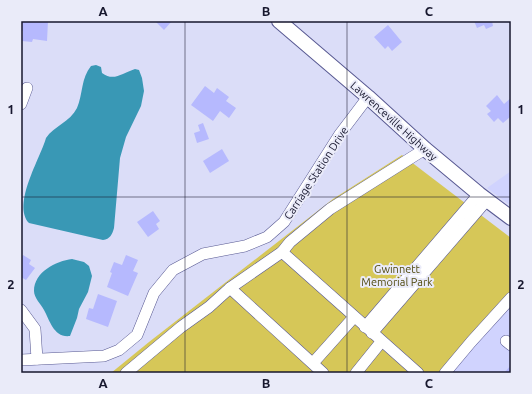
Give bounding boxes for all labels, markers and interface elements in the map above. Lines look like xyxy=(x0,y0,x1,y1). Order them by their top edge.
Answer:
text: A xyxy=(98,4,108,18)
text: B xyxy=(262,4,271,18)
text: C xyxy=(425,4,434,18)
street label: Lawrenceville Highway xyxy=(348,79,440,163)
text: 1 xyxy=(7,102,15,116)
text: 1 xyxy=(517,102,525,116)
street label: Carriage Station Drive xyxy=(282,124,350,222)
park label: Gwinnett Memorial Park xyxy=(361,263,433,288)
text: 2 xyxy=(7,277,15,291)
text: 2 xyxy=(517,277,525,291)
text: A xyxy=(98,376,108,390)
text: B xyxy=(262,376,271,390)
text: C xyxy=(425,376,434,390)

